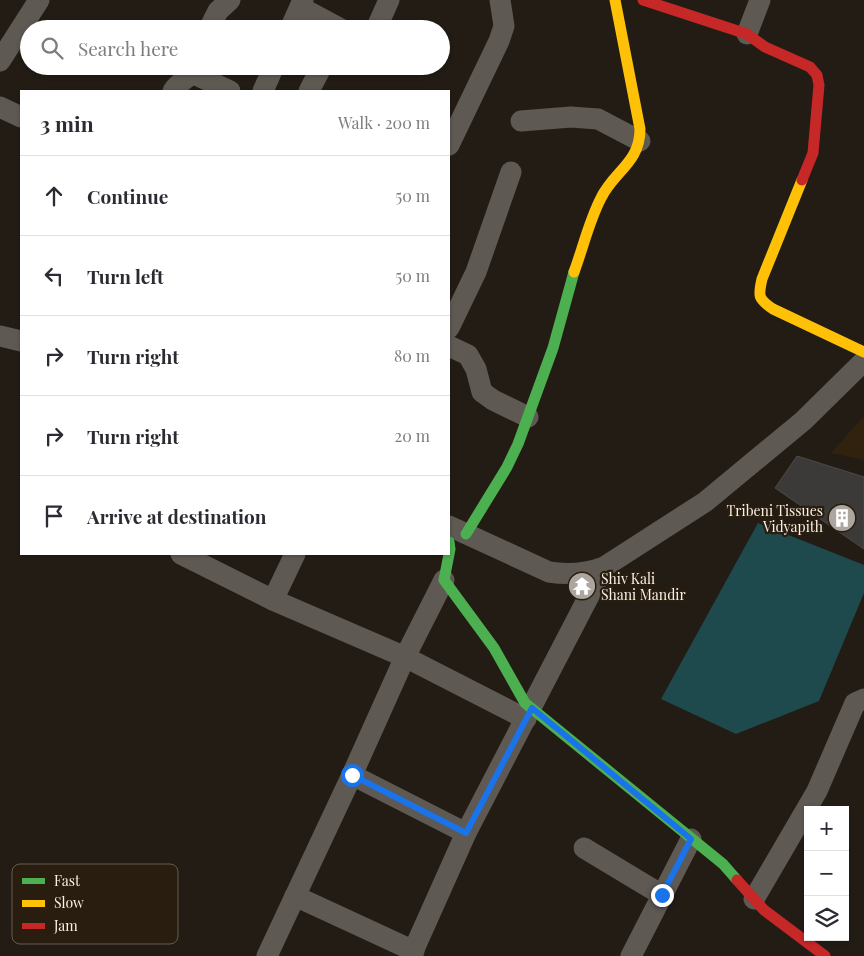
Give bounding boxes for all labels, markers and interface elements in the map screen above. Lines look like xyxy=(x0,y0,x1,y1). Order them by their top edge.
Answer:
search box xyxy=(20,20,450,75)
icon: search xyxy=(38,34,66,62)
text: Search here xyxy=(78,35,178,61)
text: 3 min xyxy=(40,109,94,137)
text: Walk · 200 m xyxy=(338,112,430,133)
icon: ahead xyxy=(40,182,68,210)
text: Continue xyxy=(87,183,168,209)
text: 50 m xyxy=(396,185,430,206)
icon: left xyxy=(40,262,68,290)
text: Turn left xyxy=(87,263,164,289)
text: 50 m xyxy=(396,265,430,286)
icon: right xyxy=(40,342,68,370)
text: Turn right xyxy=(87,343,179,369)
text: 80 m xyxy=(394,345,430,366)
icon: right xyxy=(40,422,68,450)
text: Turn right xyxy=(87,423,179,449)
text: 20 m xyxy=(395,425,430,446)
place label: Tribeni Tissues Vidyapith xyxy=(727,501,824,536)
icon: arrive xyxy=(40,502,68,530)
text: Arrive at destination xyxy=(87,503,267,529)
building icon: Tribeni Tissues Vidyapith xyxy=(827,503,857,533)
place label: Shiv Kali Shani Mandir xyxy=(601,569,686,604)
temple icon: Shiv Kali Shani Mandir xyxy=(567,571,597,601)
route start xyxy=(341,764,364,787)
map controls xyxy=(804,806,849,941)
button: + xyxy=(804,806,849,851)
button: − xyxy=(804,851,849,896)
legend xyxy=(12,864,178,944)
text: Fast xyxy=(54,871,81,890)
route end xyxy=(651,884,674,907)
text: Slow xyxy=(54,893,84,912)
button: layers xyxy=(804,896,849,941)
text: Jam xyxy=(53,916,78,935)

